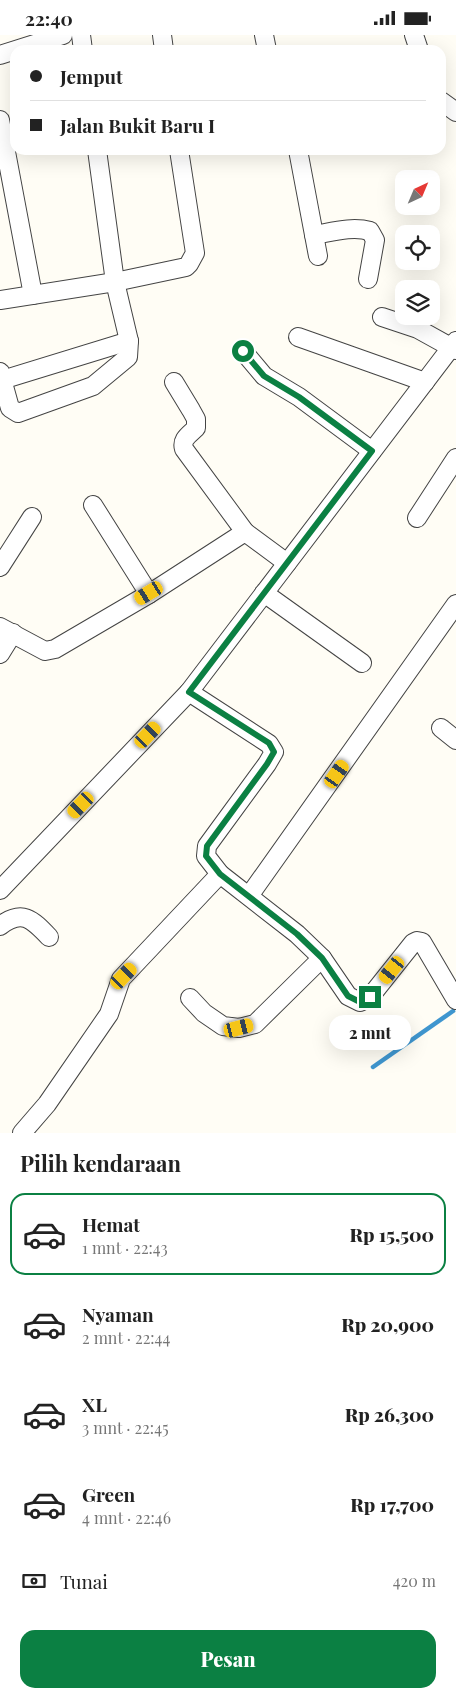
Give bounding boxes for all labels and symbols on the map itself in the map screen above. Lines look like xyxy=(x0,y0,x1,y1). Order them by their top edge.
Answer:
north arrow xyxy=(395,170,440,215)
route start xyxy=(232,340,254,362)
car xyxy=(132,579,165,607)
car xyxy=(132,719,163,751)
car xyxy=(322,757,351,791)
car xyxy=(65,789,96,821)
car xyxy=(376,954,407,986)
car xyxy=(108,960,139,992)
route end xyxy=(359,986,381,1008)
callout: 2 mnt xyxy=(329,1015,411,1049)
car xyxy=(222,1017,255,1039)

